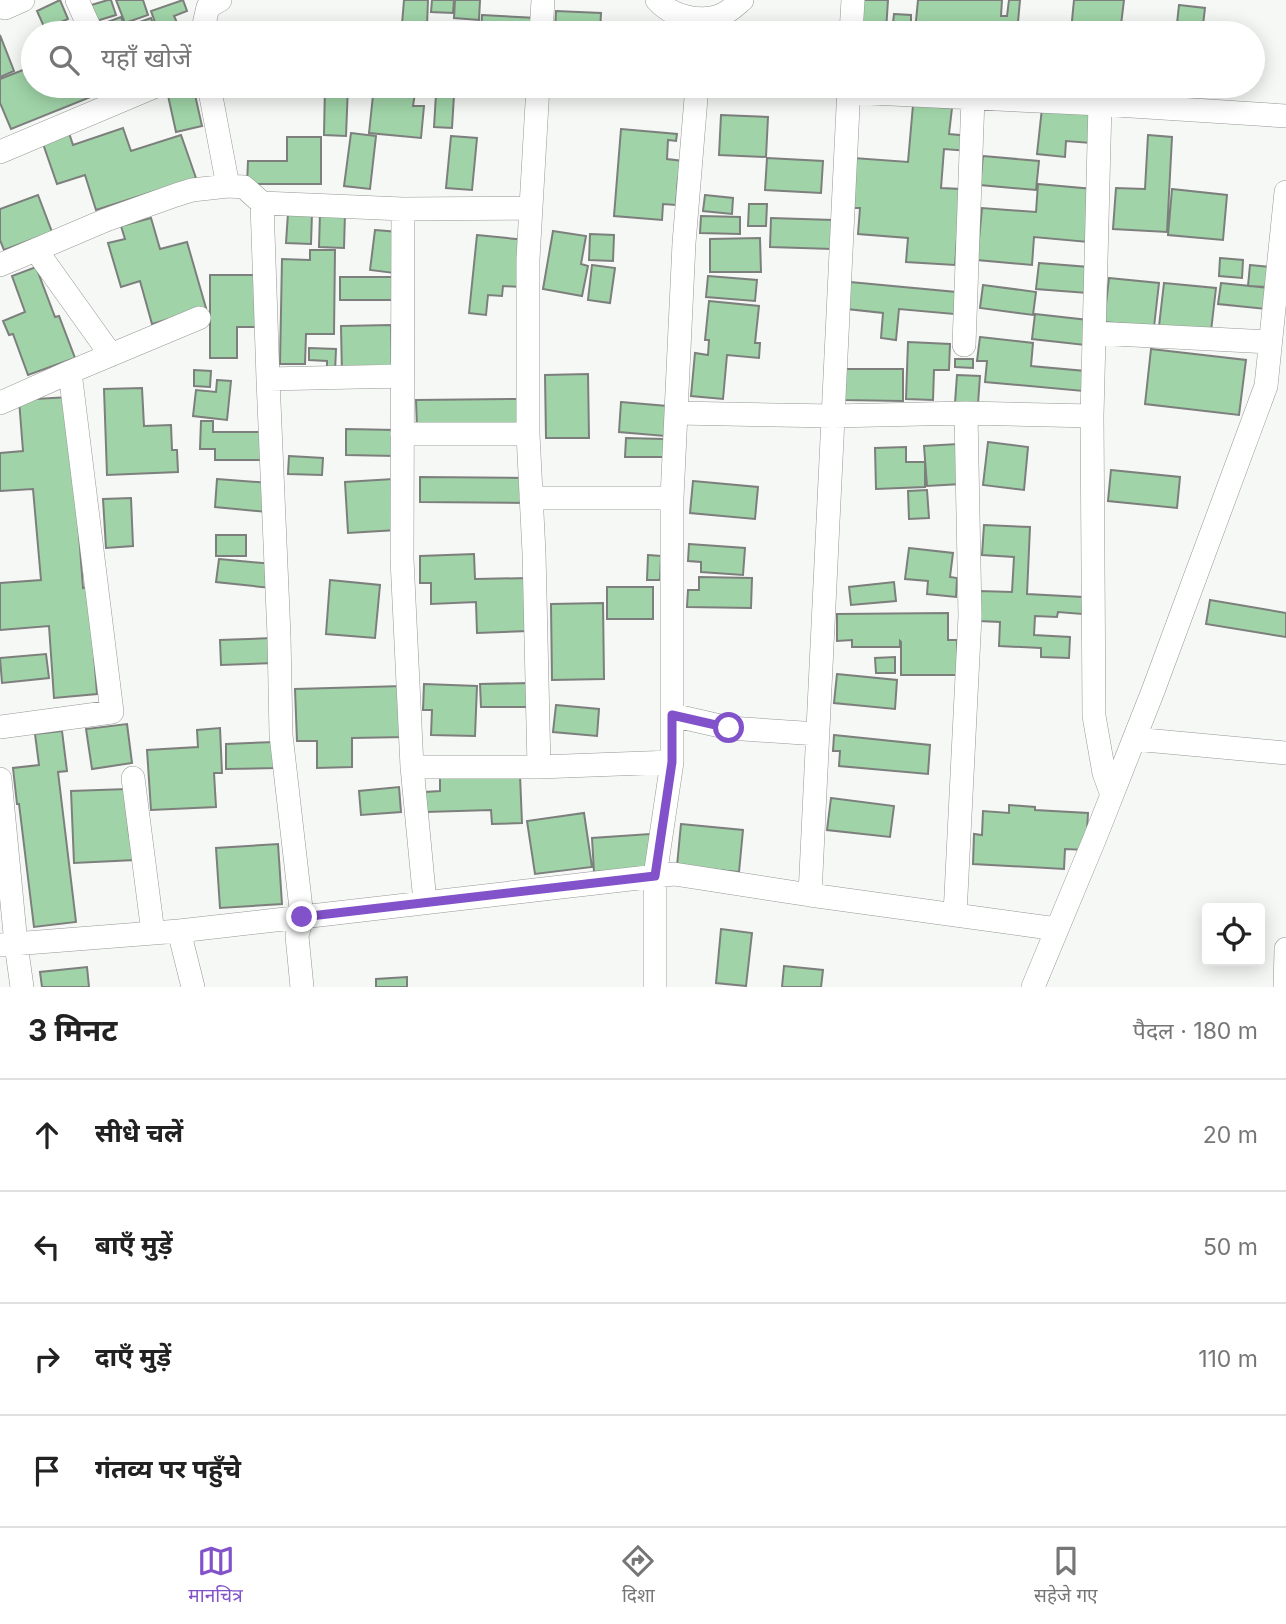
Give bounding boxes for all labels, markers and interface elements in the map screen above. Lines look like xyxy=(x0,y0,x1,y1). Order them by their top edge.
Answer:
search box xyxy=(21,21,1265,98)
icon: search xyxy=(45,41,83,79)
text: यहाँ खोजें xyxy=(101,42,191,73)
route start xyxy=(713,712,744,743)
route end xyxy=(286,901,317,932)
map controls xyxy=(1202,903,1265,966)
button: locate xyxy=(1202,903,1265,966)
text: 3 मिनट xyxy=(28,1012,117,1048)
text: पैदल · 180 m xyxy=(1133,1017,1258,1045)
icon: ahead xyxy=(28,1116,66,1154)
text: सीधे चलें xyxy=(95,1117,183,1148)
text: 20 m xyxy=(1203,1121,1258,1149)
icon: left xyxy=(28,1228,66,1266)
text: बाएँ मुड़ें xyxy=(95,1229,172,1260)
text: 50 m xyxy=(1203,1233,1258,1261)
icon: right xyxy=(28,1340,66,1378)
text: दाएँ मुड़ें xyxy=(95,1341,171,1372)
text: 110 m xyxy=(1198,1345,1258,1373)
icon: arrive xyxy=(28,1452,66,1490)
text: गंतव्य पर पहुँचे xyxy=(95,1453,241,1484)
tab: मानचित्र xyxy=(188,1542,243,1610)
tab: दिशा xyxy=(619,1542,657,1610)
tab: सहेजे गए xyxy=(1034,1542,1098,1610)

